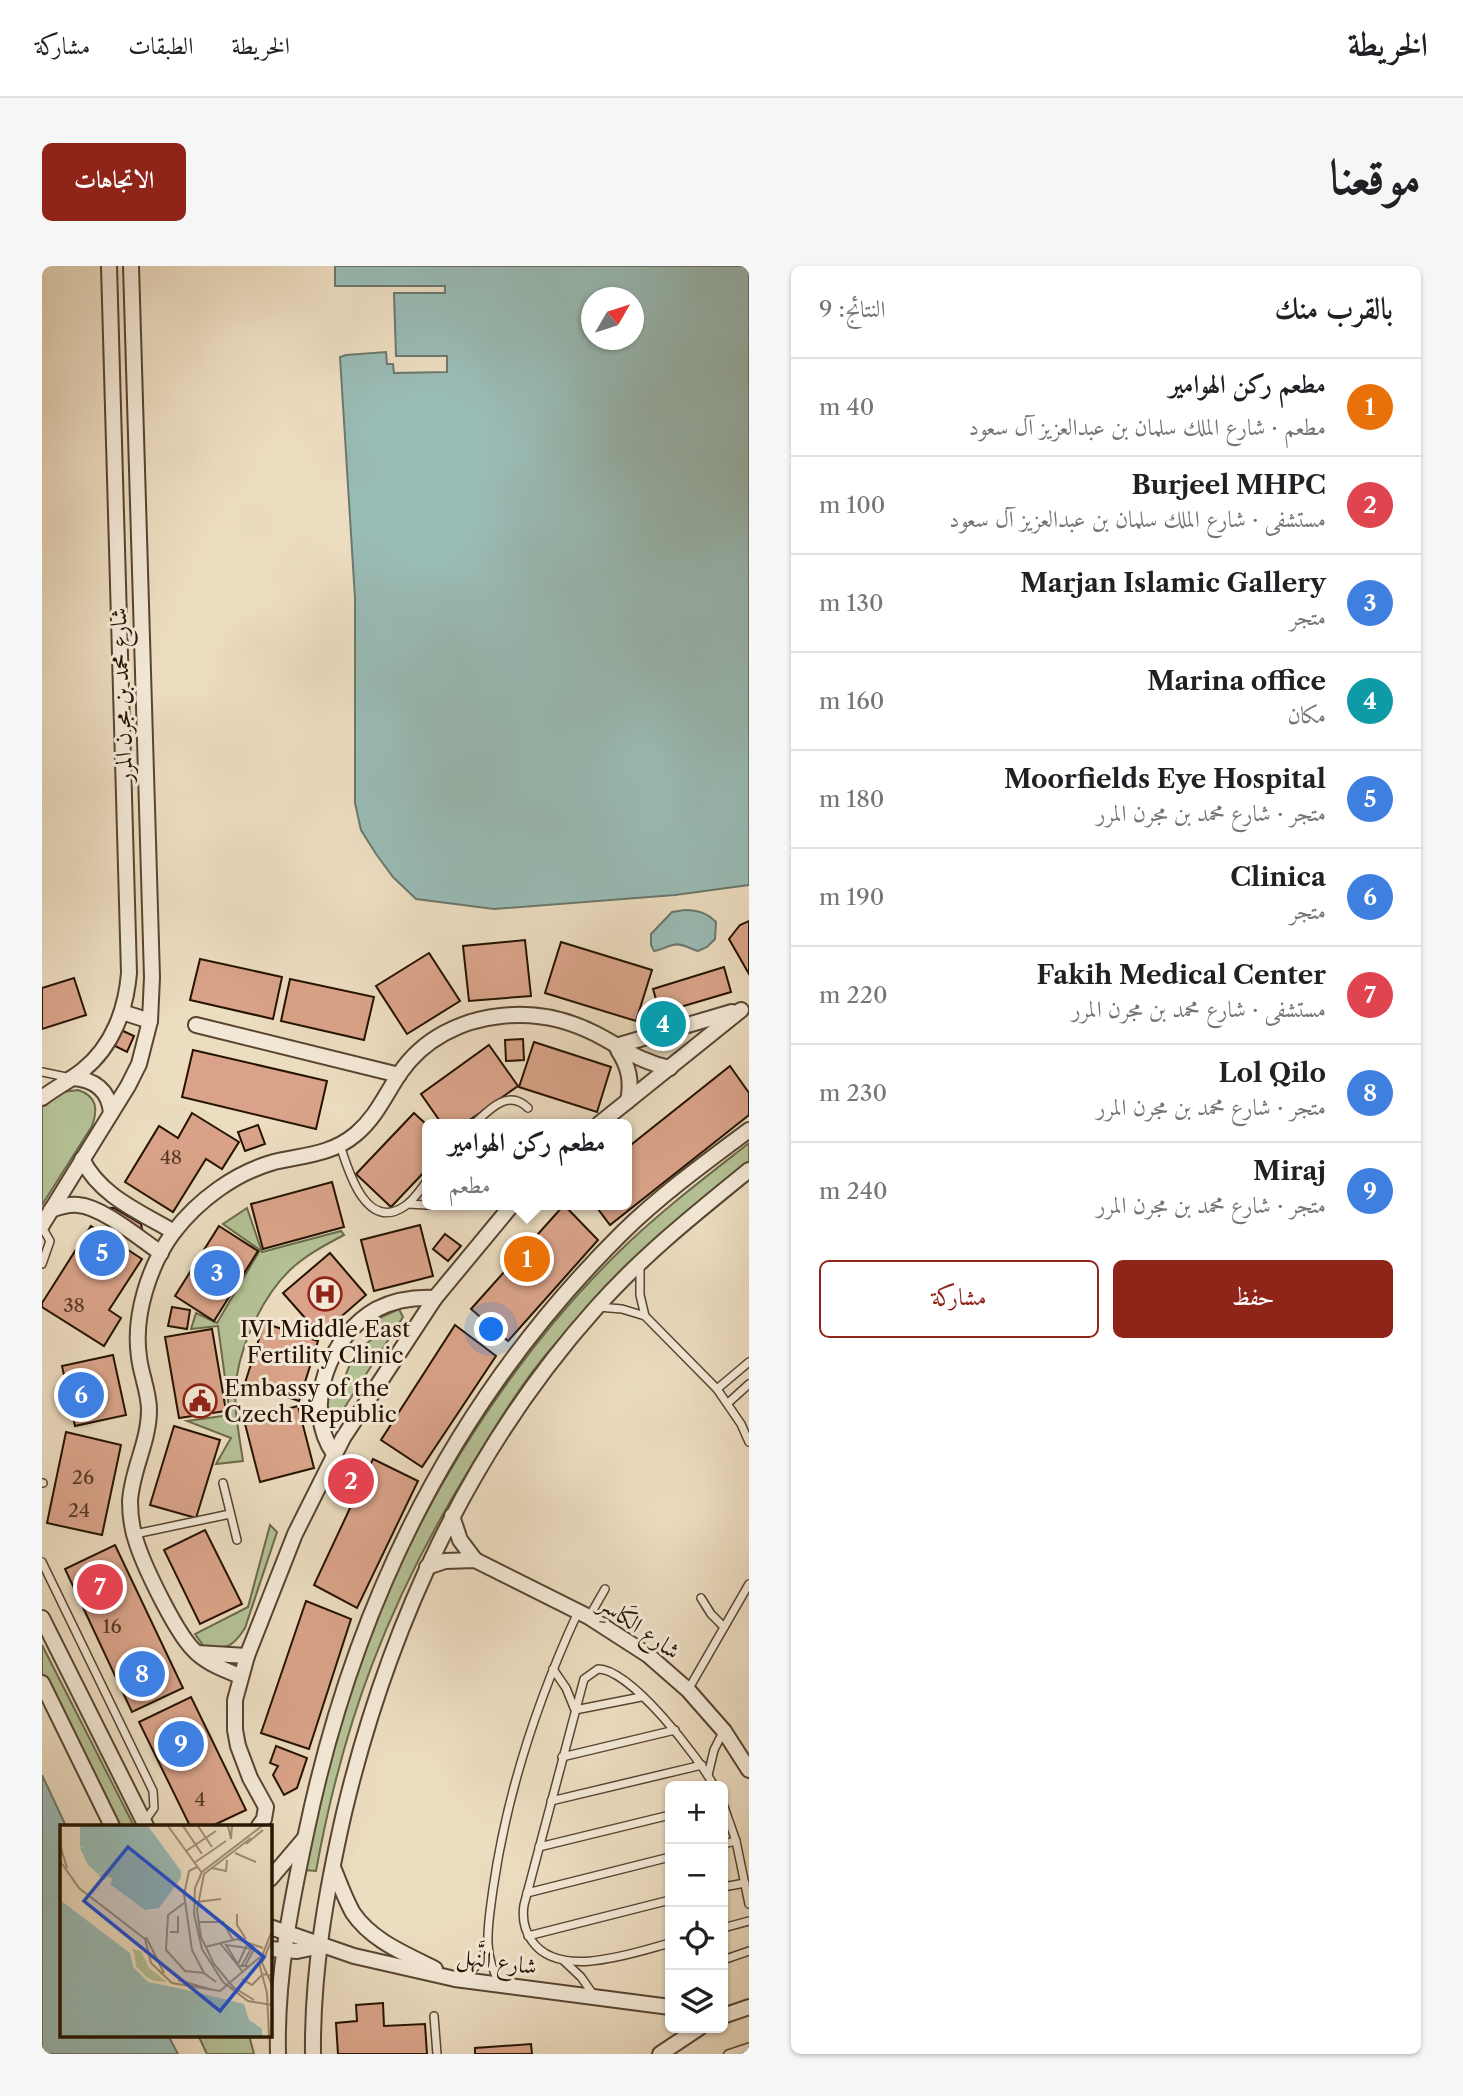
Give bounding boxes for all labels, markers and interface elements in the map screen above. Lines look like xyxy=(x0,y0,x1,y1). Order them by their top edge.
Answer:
text: الخريطة xyxy=(1348,24,1428,65)
text: مشاركة xyxy=(35,31,90,60)
text: الطبقات xyxy=(128,31,194,60)
text: الخريطة xyxy=(232,31,290,60)
button: الاتجاهات xyxy=(42,143,186,221)
text: موقعنا xyxy=(1329,146,1421,207)
north arrow xyxy=(581,287,644,350)
text: بالقرب منك xyxy=(1275,290,1393,327)
text: النتائج: 9 xyxy=(819,295,885,323)
text: مطعم ركن الهوامير xyxy=(1169,368,1326,400)
text: 40 m xyxy=(819,393,874,421)
text: 1 xyxy=(1365,393,1375,421)
text: مطعم · شارع الملك سلمان بن عبدالعزيز آل سعود xyxy=(968,413,1326,441)
text: Burjeel MHPC xyxy=(1131,469,1326,501)
text: 100 m xyxy=(819,491,885,519)
text: 2 xyxy=(1363,491,1377,519)
text: مستشفى · شارع الملك سلمان بن عبدالعزيز آل سعود xyxy=(949,505,1326,533)
text: Marjan Islamic Gallery xyxy=(1020,567,1326,599)
text: 130 m xyxy=(819,589,883,617)
text: 3 xyxy=(1364,589,1377,617)
text: متجر xyxy=(1290,603,1326,631)
street label: شارع محمد بن مجرن المرر xyxy=(104,607,144,785)
text: Marina office xyxy=(1147,665,1326,697)
text: 160 m xyxy=(819,687,884,715)
text: 4 xyxy=(1363,687,1377,715)
text: مكان xyxy=(1287,701,1326,729)
text: Moorfields Eye Hospital xyxy=(1004,763,1326,795)
text: 180 m xyxy=(819,785,884,813)
text: 5 xyxy=(1364,785,1376,813)
text: متجر · شارع محمد بن مجرن المرر xyxy=(1096,799,1326,827)
text: Clinica xyxy=(1230,861,1326,893)
text: 190 m xyxy=(819,883,884,911)
text: 6 xyxy=(1363,883,1377,911)
text: متجر xyxy=(1290,897,1326,925)
text: Fakih Medical Center xyxy=(1037,959,1326,991)
text: 220 m xyxy=(819,981,888,1009)
text: 7 xyxy=(1364,981,1376,1009)
text: مستشفى · شارع محمد بن مجرن المرر xyxy=(1071,995,1326,1023)
pin: 4 xyxy=(640,998,686,1050)
text: Lol Qilo xyxy=(1219,1057,1326,1089)
text: 230 m xyxy=(819,1079,887,1107)
text: 8 xyxy=(1363,1079,1377,1107)
text: متجر · شارع محمد بن مجرن المرر xyxy=(1096,1093,1326,1121)
popup xyxy=(422,1119,632,1210)
text: مطعم ركن الهوامير xyxy=(449,1126,606,1158)
house number: 48 xyxy=(160,1146,182,1169)
text: Miraj xyxy=(1253,1155,1326,1187)
text: مطعم xyxy=(449,1171,491,1199)
text: 240 m xyxy=(819,1177,888,1205)
text: 9 xyxy=(1363,1177,1377,1205)
text: متجر · شارع محمد بن مجرن المرر xyxy=(1096,1191,1326,1219)
pin: 5 xyxy=(79,1227,125,1279)
pin: 1 xyxy=(504,1233,550,1285)
pin: 3 xyxy=(194,1247,240,1299)
button: مشاركة xyxy=(819,1260,1099,1338)
button: حفظ xyxy=(1113,1260,1393,1338)
hospital icon: IVI Middle East Fertility Clinic xyxy=(306,1275,344,1313)
house number: 38 xyxy=(63,1294,85,1317)
your location xyxy=(474,1312,508,1346)
place label: IVI Middle East Fertility Clinic xyxy=(240,1315,410,1369)
pin: 6 xyxy=(58,1369,104,1421)
place label: Embassy of the Czech Republic xyxy=(224,1374,397,1428)
public building icon: Embassy of the Czech Republic xyxy=(181,1382,219,1420)
pin: 2 xyxy=(328,1455,374,1507)
house number: 26 xyxy=(72,1466,94,1489)
house number: 24 xyxy=(68,1499,90,1522)
pin: 7 xyxy=(77,1561,123,1613)
street label: شارع الكَاسِر xyxy=(589,1586,687,1670)
house number: 16 xyxy=(102,1615,122,1638)
pin: 8 xyxy=(119,1648,165,1700)
pin: 9 xyxy=(158,1718,204,1770)
map controls xyxy=(665,1781,728,2033)
button: + xyxy=(665,1781,728,1844)
house number: 4 xyxy=(195,1788,206,1811)
inset map xyxy=(60,1825,271,2036)
button: − xyxy=(665,1844,728,1907)
button: locate xyxy=(665,1907,728,1970)
street label: شارع النَّهل xyxy=(454,1936,539,1986)
button: layers xyxy=(665,1970,728,2033)

